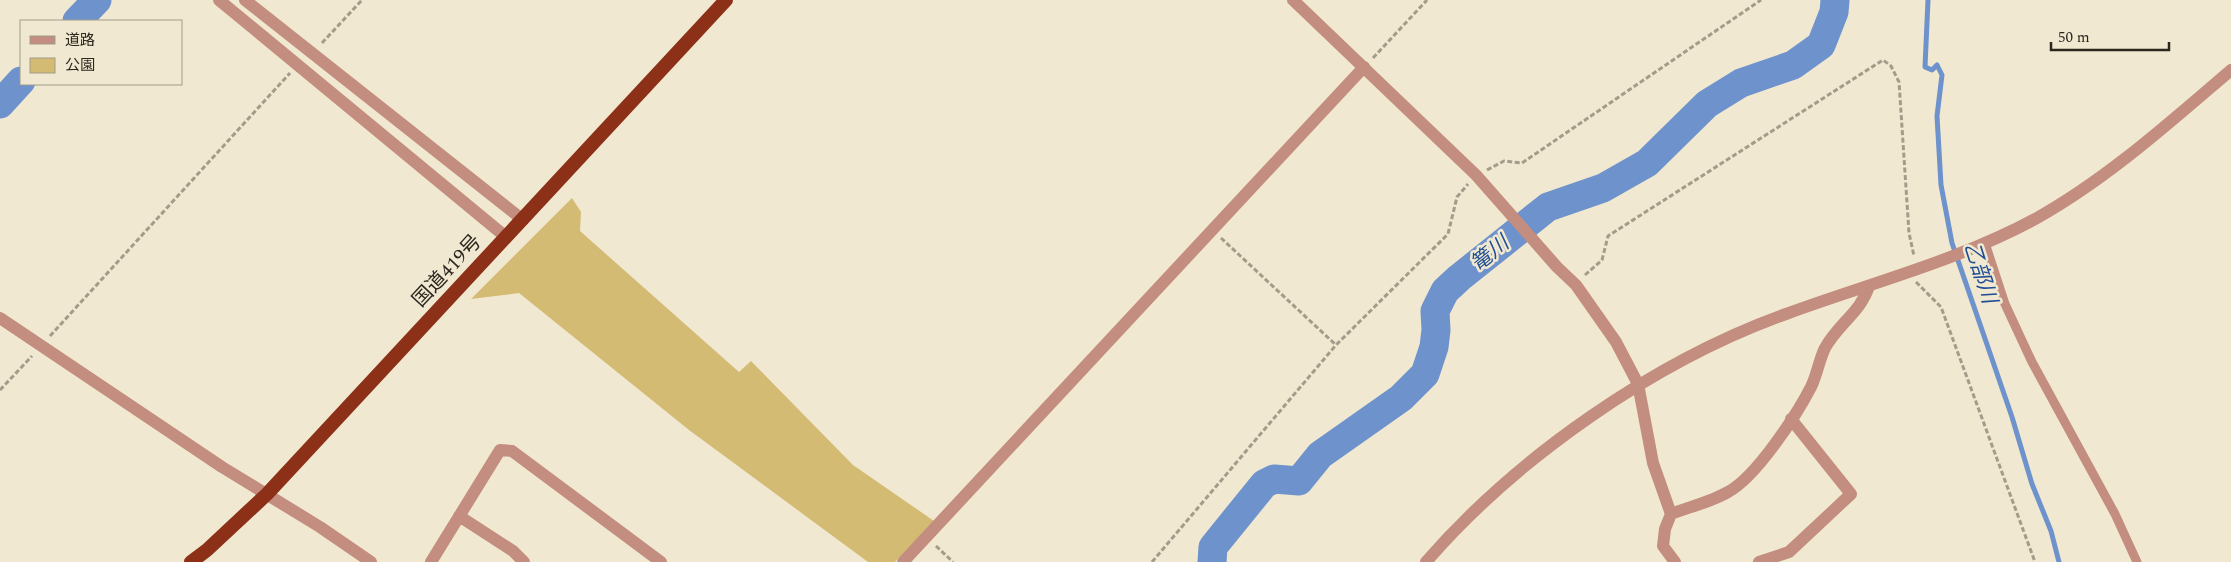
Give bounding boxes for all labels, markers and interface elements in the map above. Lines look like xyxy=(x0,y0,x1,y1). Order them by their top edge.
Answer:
legend xyxy=(20,20,182,85)
scale bar xyxy=(2051,20,2168,52)
text: 50 m xyxy=(2058,26,2090,49)
text: 道路 xyxy=(65,29,95,52)
text: 公園 xyxy=(65,54,95,77)
water label: 篭川 xyxy=(1464,227,1518,280)
street label: 国道419号 xyxy=(405,228,489,314)
water label: 乙部川 xyxy=(1955,238,2006,310)

